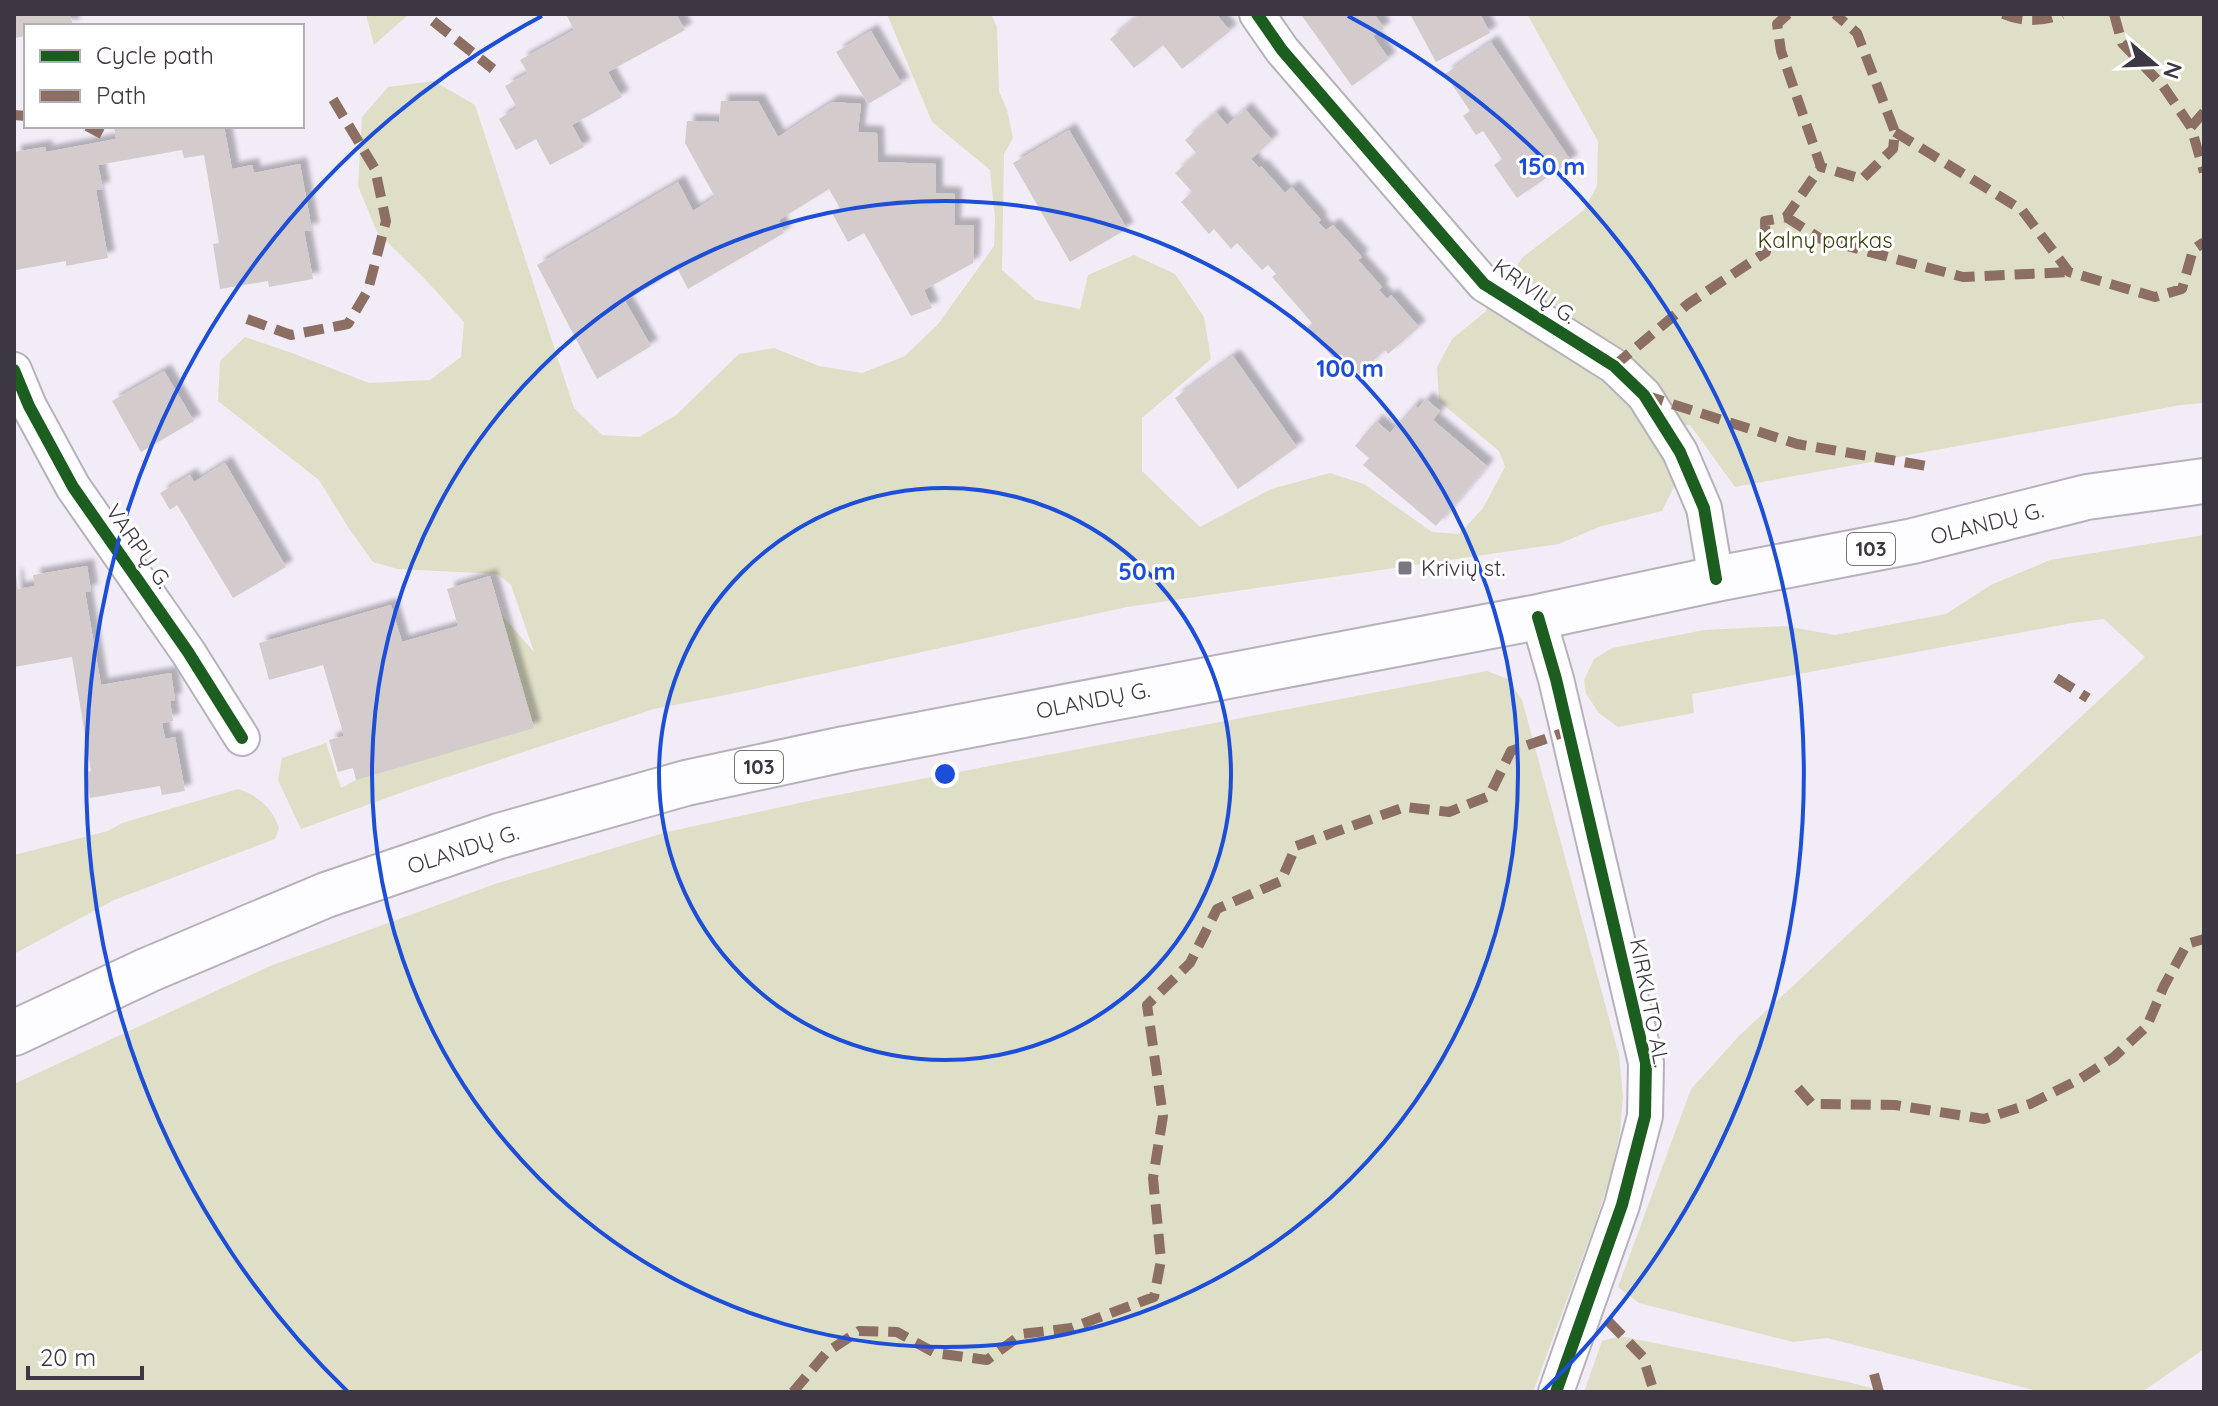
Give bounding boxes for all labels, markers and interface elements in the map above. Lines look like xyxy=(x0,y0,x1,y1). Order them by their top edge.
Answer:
legend xyxy=(24,24,304,128)
north arrow xyxy=(2114,24,2194,104)
text: Cycle path xyxy=(96,40,214,70)
text: N xyxy=(2157,58,2189,83)
text: Path xyxy=(96,80,147,110)
text: 150 m xyxy=(1519,151,1585,181)
park label: Kalnų parkas xyxy=(1758,226,1892,254)
street label: KRIVIŲ G. xyxy=(1488,252,1582,330)
text: 100 m xyxy=(1316,353,1384,383)
street label: OLANDŲ G. xyxy=(1928,495,2046,551)
street label: VARPŲ G. xyxy=(100,498,178,594)
road number: 103 xyxy=(1847,533,1895,565)
place label: Krivių st. xyxy=(1421,554,1505,582)
text: 50 m xyxy=(1118,556,1176,586)
marker: Krivių st. xyxy=(1396,559,1414,577)
street label: OLANDŲ G. xyxy=(1034,675,1152,725)
road number: 103 xyxy=(735,751,783,783)
centre of rings xyxy=(931,760,959,788)
street label: OLANDŲ G. xyxy=(404,818,522,880)
street label: KIRKUTO AL. xyxy=(1624,936,1676,1070)
scale bar xyxy=(28,1330,142,1380)
text: 20 m xyxy=(40,1342,96,1372)

